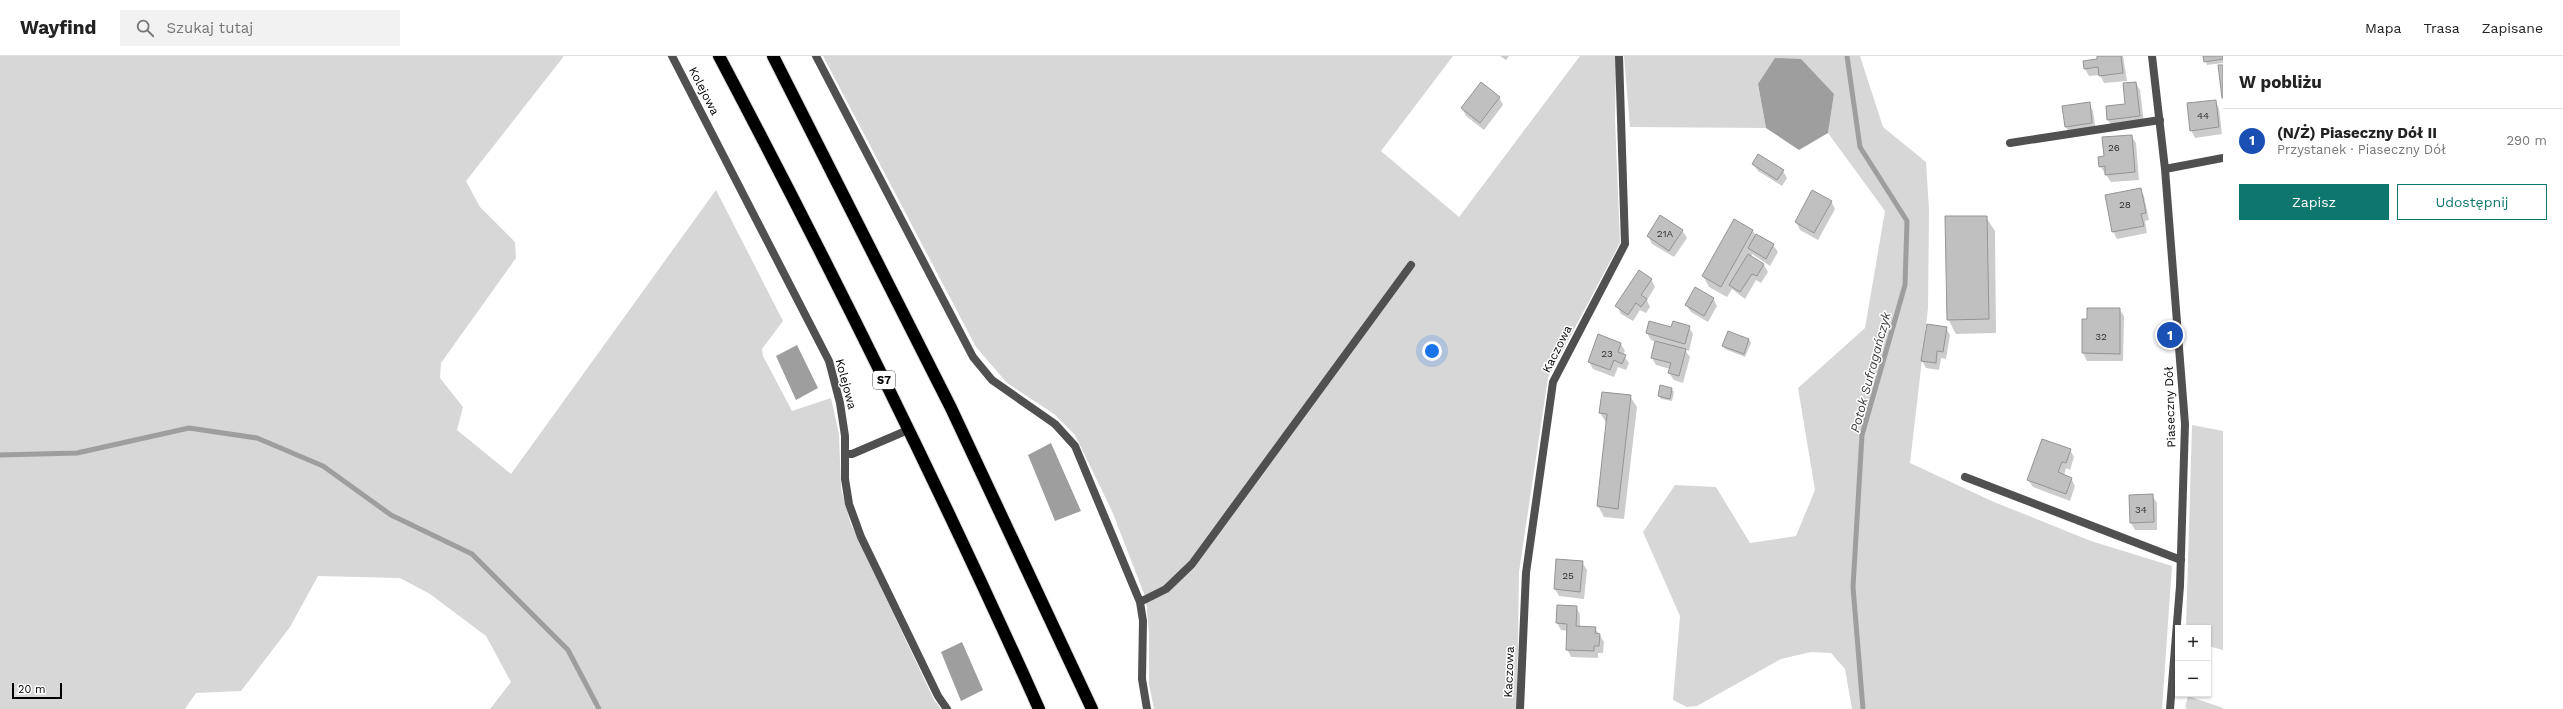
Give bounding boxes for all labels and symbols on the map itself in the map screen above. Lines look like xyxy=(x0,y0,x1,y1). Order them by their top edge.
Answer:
street label: Kolejowa xyxy=(686,65,722,118)
house number: 44 xyxy=(2197,110,2209,121)
house number: 26 xyxy=(2108,142,2120,153)
house number: 28 xyxy=(2119,199,2131,210)
house number: 21A xyxy=(1657,228,1674,239)
water label: Potok Sufragańczyk xyxy=(1847,309,1894,434)
pin: 1 xyxy=(2157,320,2183,350)
street label: Kaczowa xyxy=(1539,323,1575,375)
house number: 32 xyxy=(2095,331,2107,342)
your location xyxy=(1422,341,1442,361)
house number: 23 xyxy=(1601,348,1613,359)
street label: Kolejowa xyxy=(833,357,860,411)
street label: Piaseczny Dół xyxy=(2162,366,2178,448)
road number: S7 xyxy=(873,371,895,389)
house number: 34 xyxy=(2135,504,2147,515)
house number: 25 xyxy=(1562,570,1574,581)
street label: Kaczowa xyxy=(1501,646,1517,698)
scale bar xyxy=(12,681,62,700)

